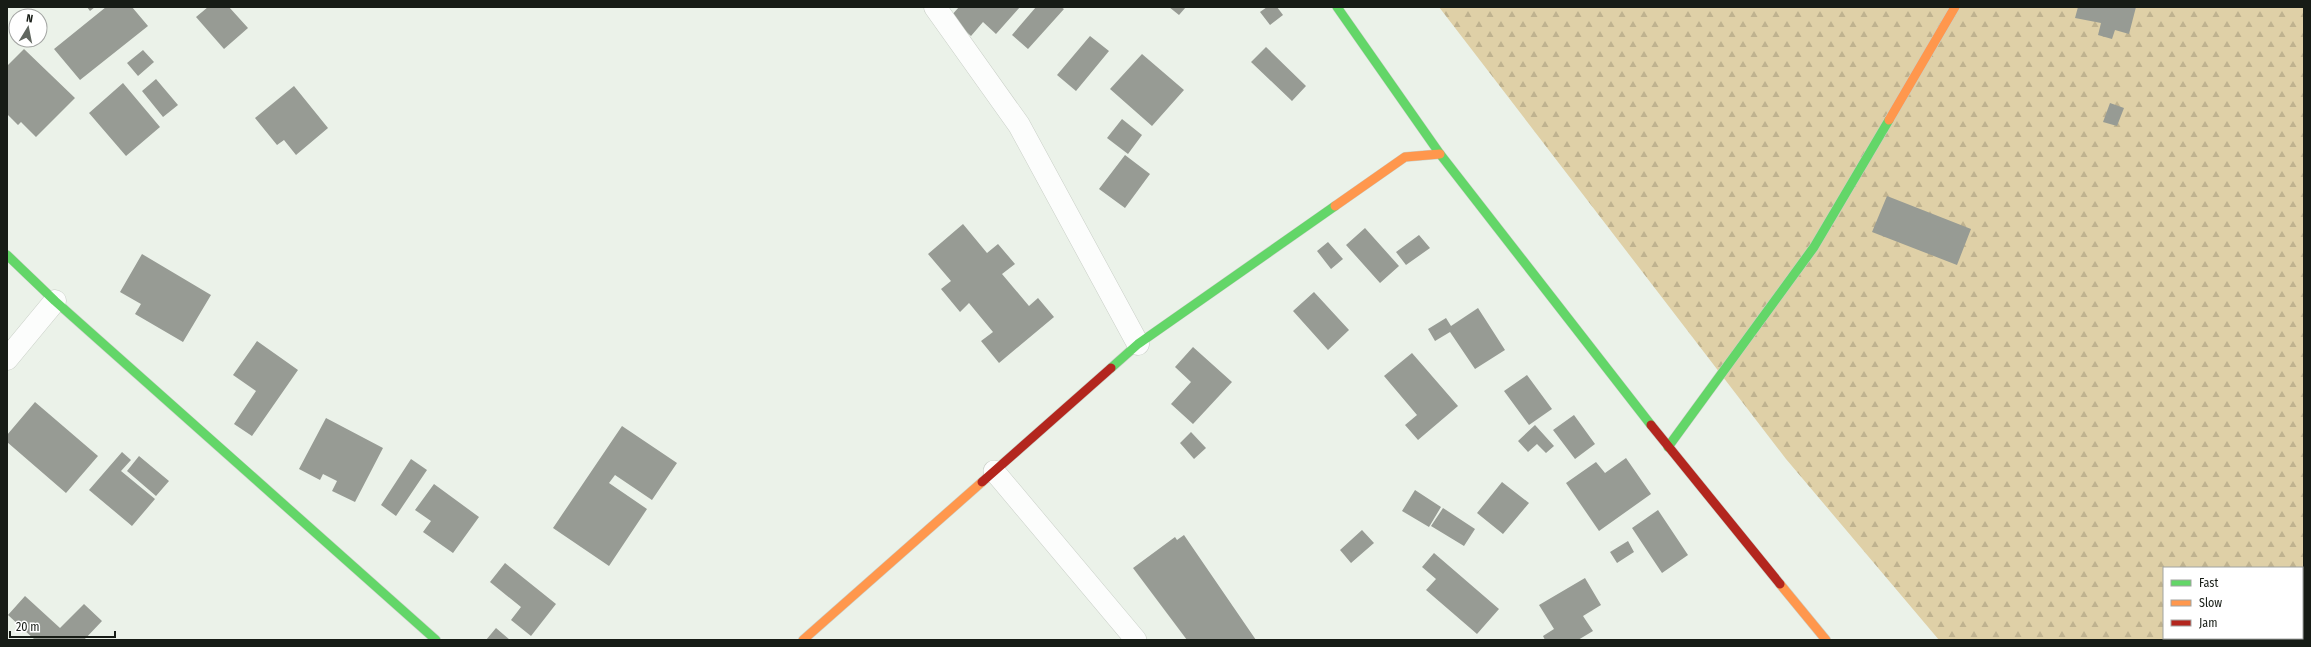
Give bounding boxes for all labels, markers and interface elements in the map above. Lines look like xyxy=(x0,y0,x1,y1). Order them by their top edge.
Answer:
north arrow xyxy=(8,8,48,48)
text: N xyxy=(25,12,34,26)
legend xyxy=(2163,567,2303,639)
text: Fast xyxy=(2199,576,2218,590)
text: Slow xyxy=(2199,596,2222,610)
scale bar xyxy=(10,613,115,639)
text: Jam xyxy=(2199,616,2217,630)
text: 20 m xyxy=(16,620,40,634)

